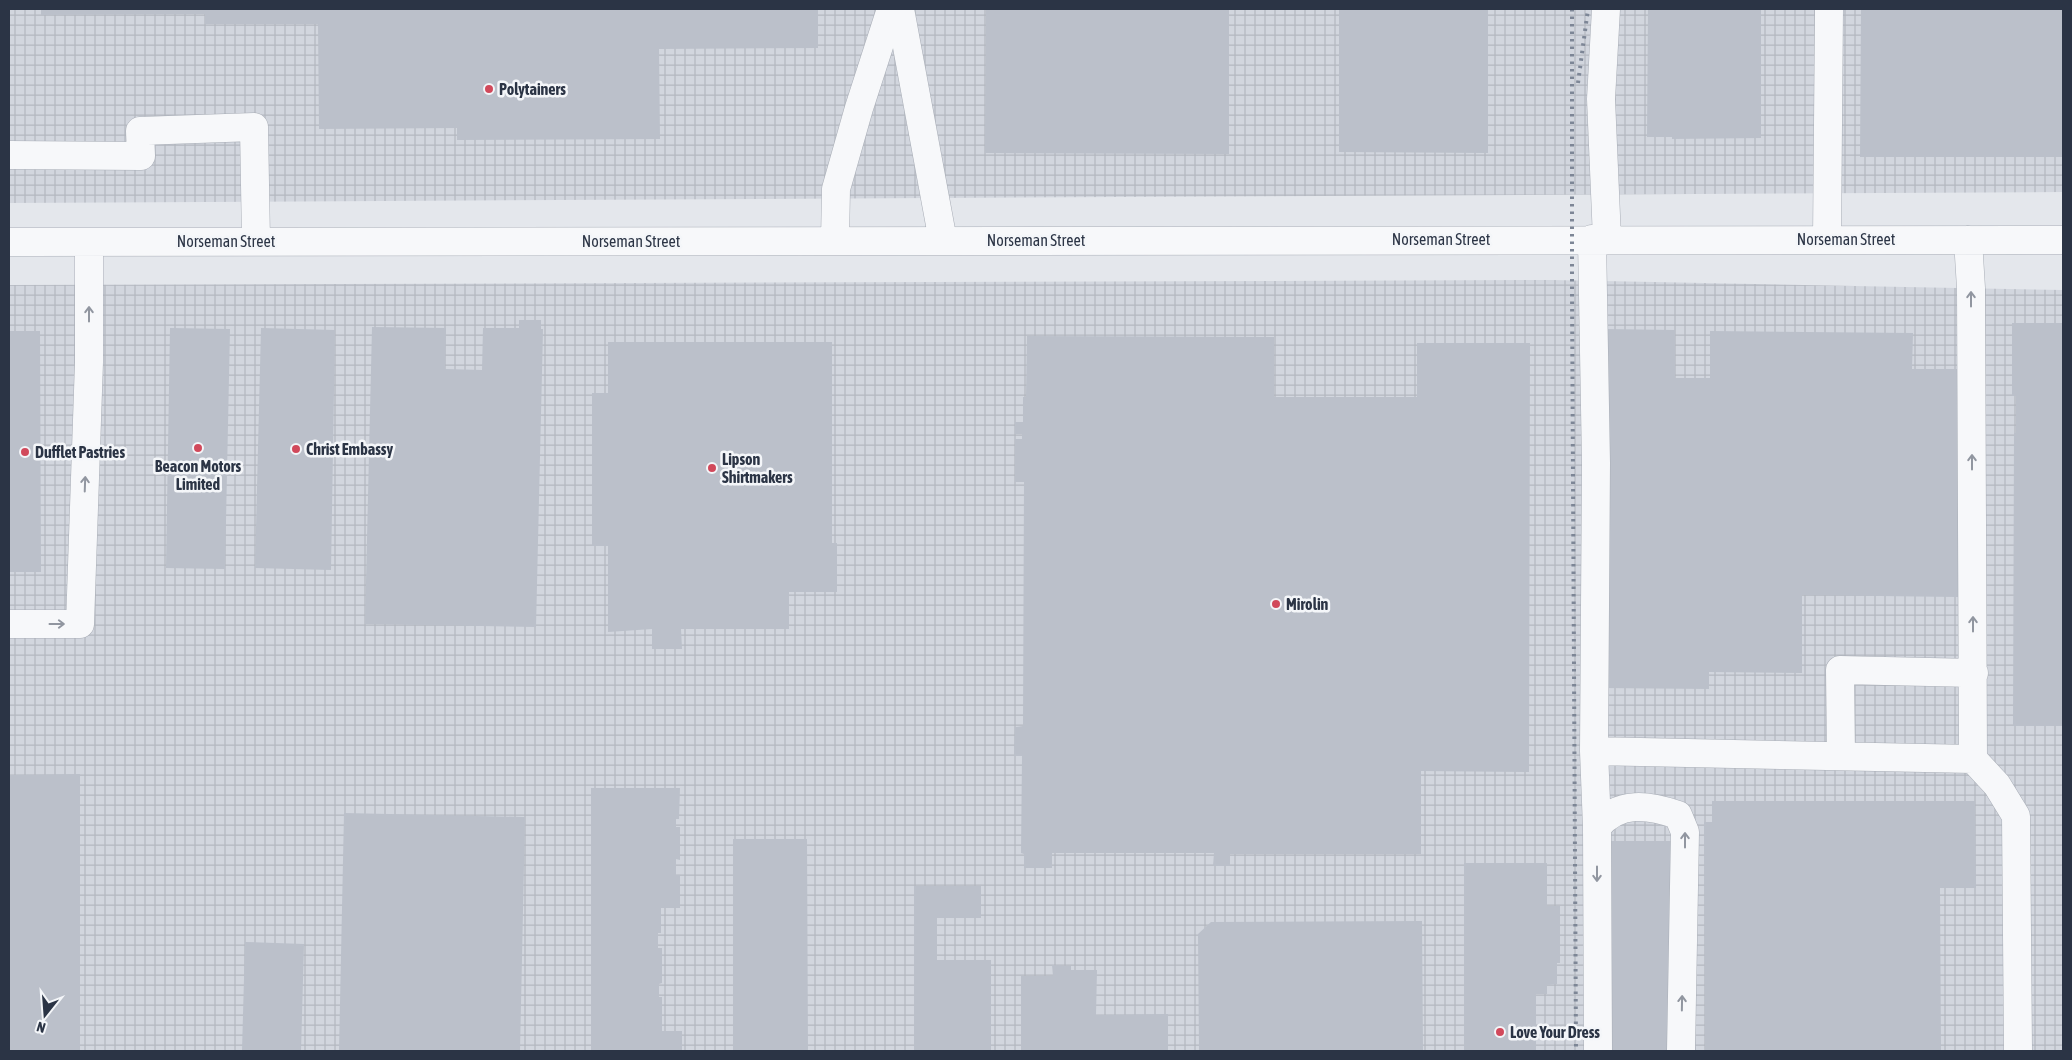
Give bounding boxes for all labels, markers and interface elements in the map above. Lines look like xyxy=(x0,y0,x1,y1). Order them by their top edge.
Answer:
place label: Polytainers xyxy=(499,80,566,98)
marker: Polytainers xyxy=(483,83,495,95)
street label: Norseman Street xyxy=(1392,230,1491,248)
street label: Norseman Street xyxy=(1797,230,1896,248)
street label: Norseman Street xyxy=(987,231,1086,249)
street label: Norseman Street xyxy=(177,232,276,250)
street label: Norseman Street xyxy=(582,232,681,250)
one-way arrow xyxy=(1966,291,1976,308)
one-way arrow xyxy=(84,306,94,322)
place label: Christ Embassy xyxy=(306,440,393,458)
marker: Beacon Motors Limited xyxy=(192,442,204,454)
place label: Dufflet Pastries xyxy=(35,443,125,461)
marker: Christ Embassy xyxy=(290,443,302,455)
marker: Dufflet Pastries xyxy=(19,446,31,458)
place label: Lipson Shirtmakers xyxy=(722,450,793,486)
one-way arrow xyxy=(1967,454,1977,470)
place label: Beacon Motors Limited xyxy=(155,457,241,493)
marker: Lipson Shirtmakers xyxy=(706,462,718,474)
one-way arrow xyxy=(80,477,90,493)
place label: Mirolin xyxy=(1286,595,1329,613)
marker: Mirolin xyxy=(1270,598,1282,610)
one-way arrow xyxy=(1968,616,1978,632)
one-way arrow xyxy=(49,619,65,629)
one-way arrow xyxy=(1680,832,1690,848)
one-way arrow xyxy=(1592,866,1602,882)
north arrow xyxy=(20,990,70,1040)
one-way arrow xyxy=(1677,995,1687,1011)
text: N xyxy=(35,1019,47,1036)
place label: Love Your Dress xyxy=(1510,1023,1600,1041)
marker: Love Your Dress xyxy=(1494,1026,1506,1038)

